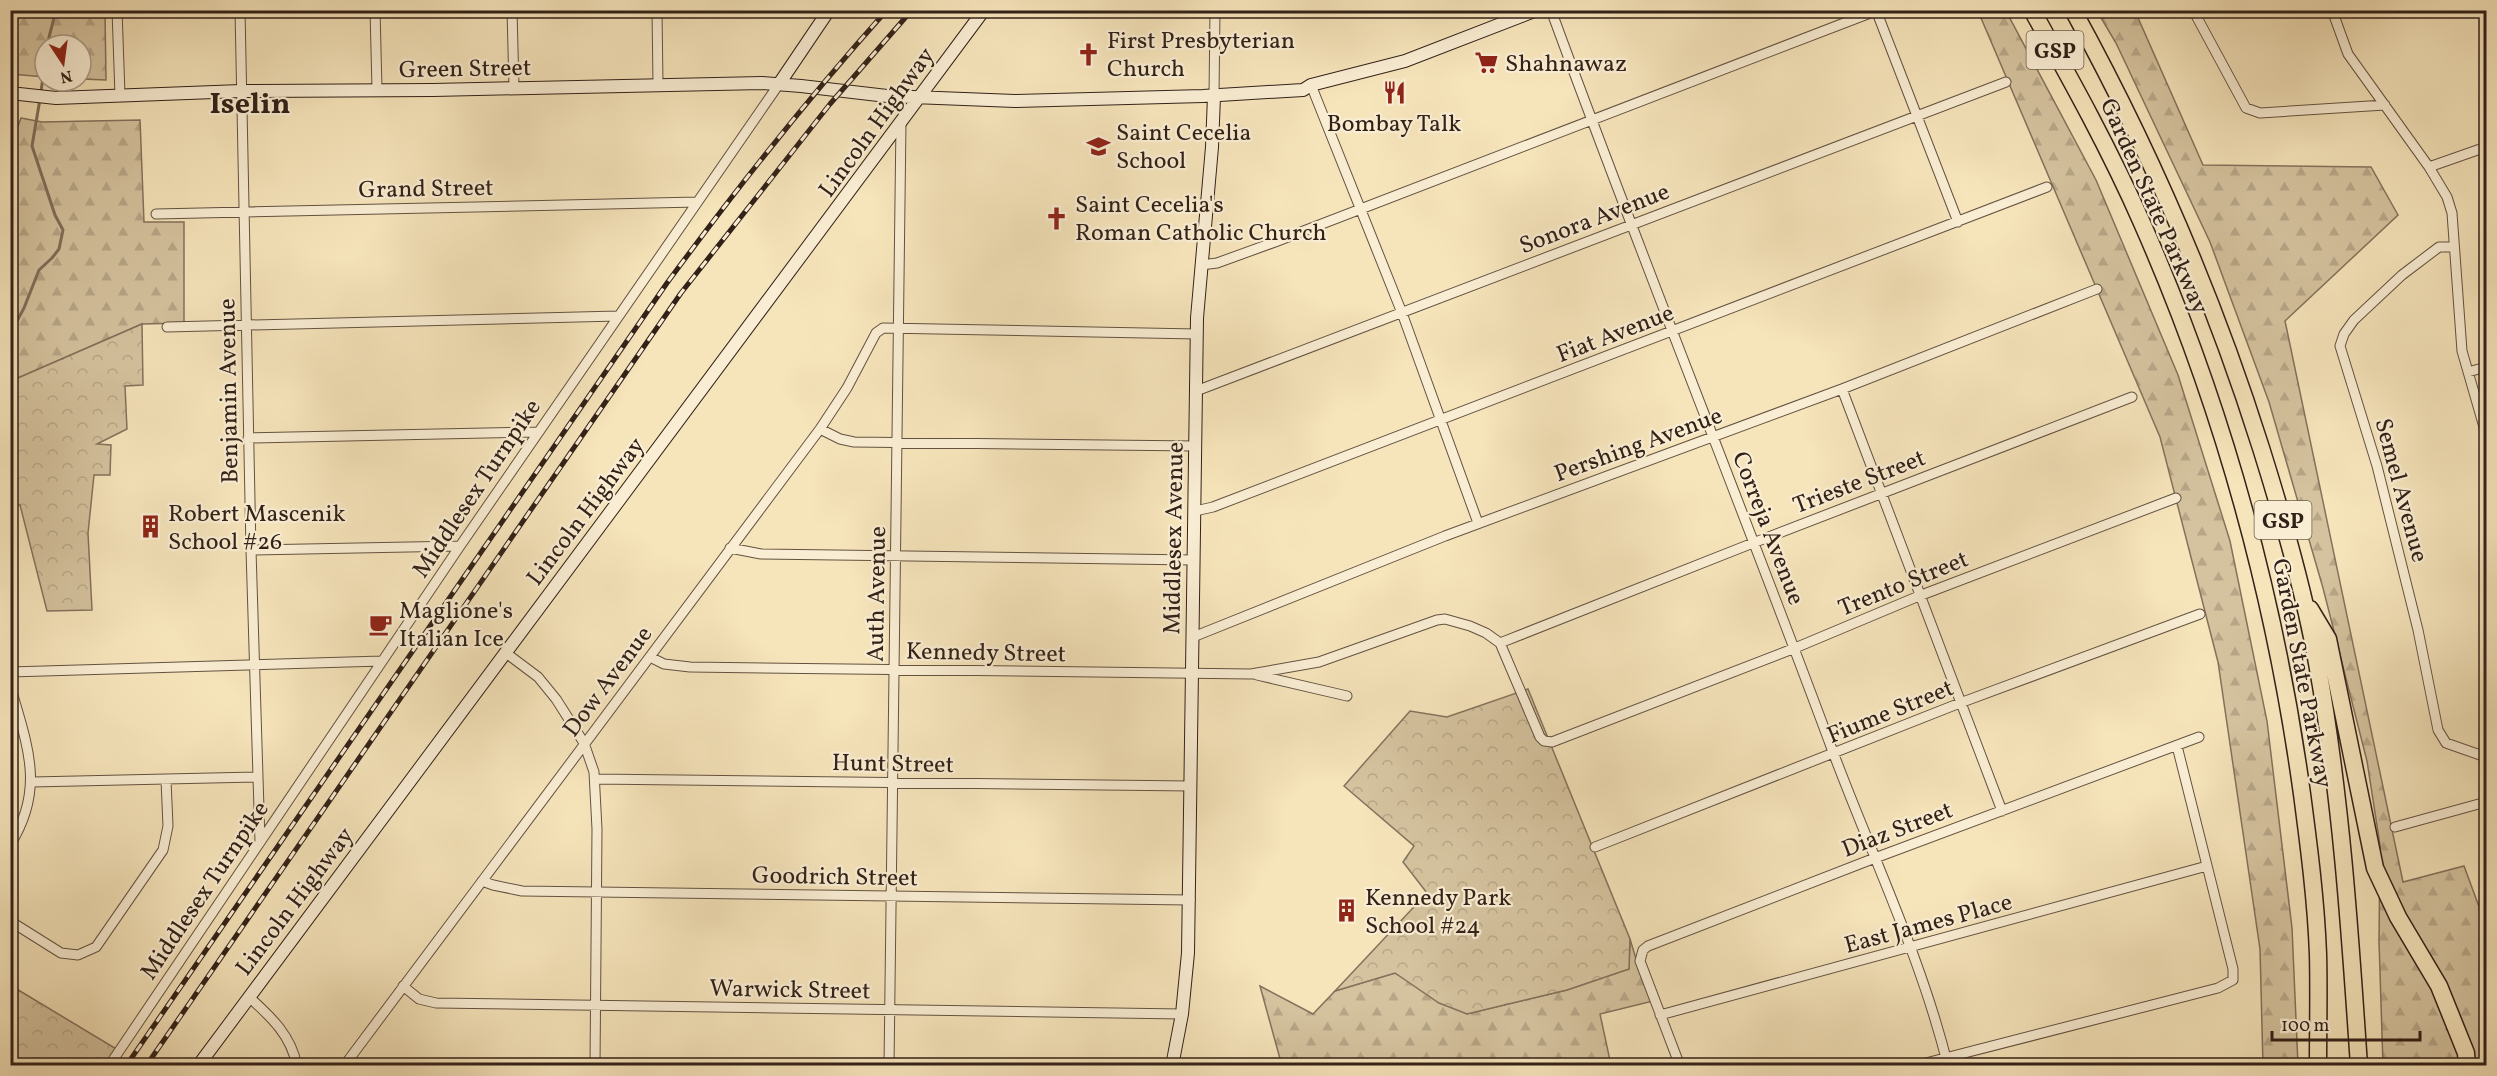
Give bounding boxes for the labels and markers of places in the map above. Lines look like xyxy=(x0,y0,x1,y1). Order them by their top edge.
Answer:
place label: First Presbyterian Church xyxy=(1107,25,1295,87)
church icon: First Presbyterian Church xyxy=(1076,41,1102,67)
place label: Shahnawaz xyxy=(1505,48,1627,82)
supermarket icon: Shahnawaz xyxy=(1474,50,1500,76)
restaurant icon: Bombay Talk xyxy=(1381,80,1407,106)
place label: Bombay Talk xyxy=(1327,108,1461,142)
place label: Saint Cecelia School xyxy=(1116,117,1251,179)
school or university icon: Saint Cecelia School xyxy=(1085,133,1111,159)
place label: Saint Cecelia's Roman Catholic Church xyxy=(1075,189,1326,251)
church icon: Saint Cecelia's Roman Catholic Church xyxy=(1044,205,1070,231)
place label: Robert Mascenik School #26 xyxy=(168,498,346,560)
building icon: Robert Mascenik School #26 xyxy=(137,514,163,540)
place label: Maglione's Italian Ice xyxy=(399,595,513,657)
cafe icon: Maglione's Italian Ice xyxy=(368,611,394,637)
place label: Kennedy Park School #24 xyxy=(1365,882,1511,944)
building icon: Kennedy Park School #24 xyxy=(1334,898,1360,924)

